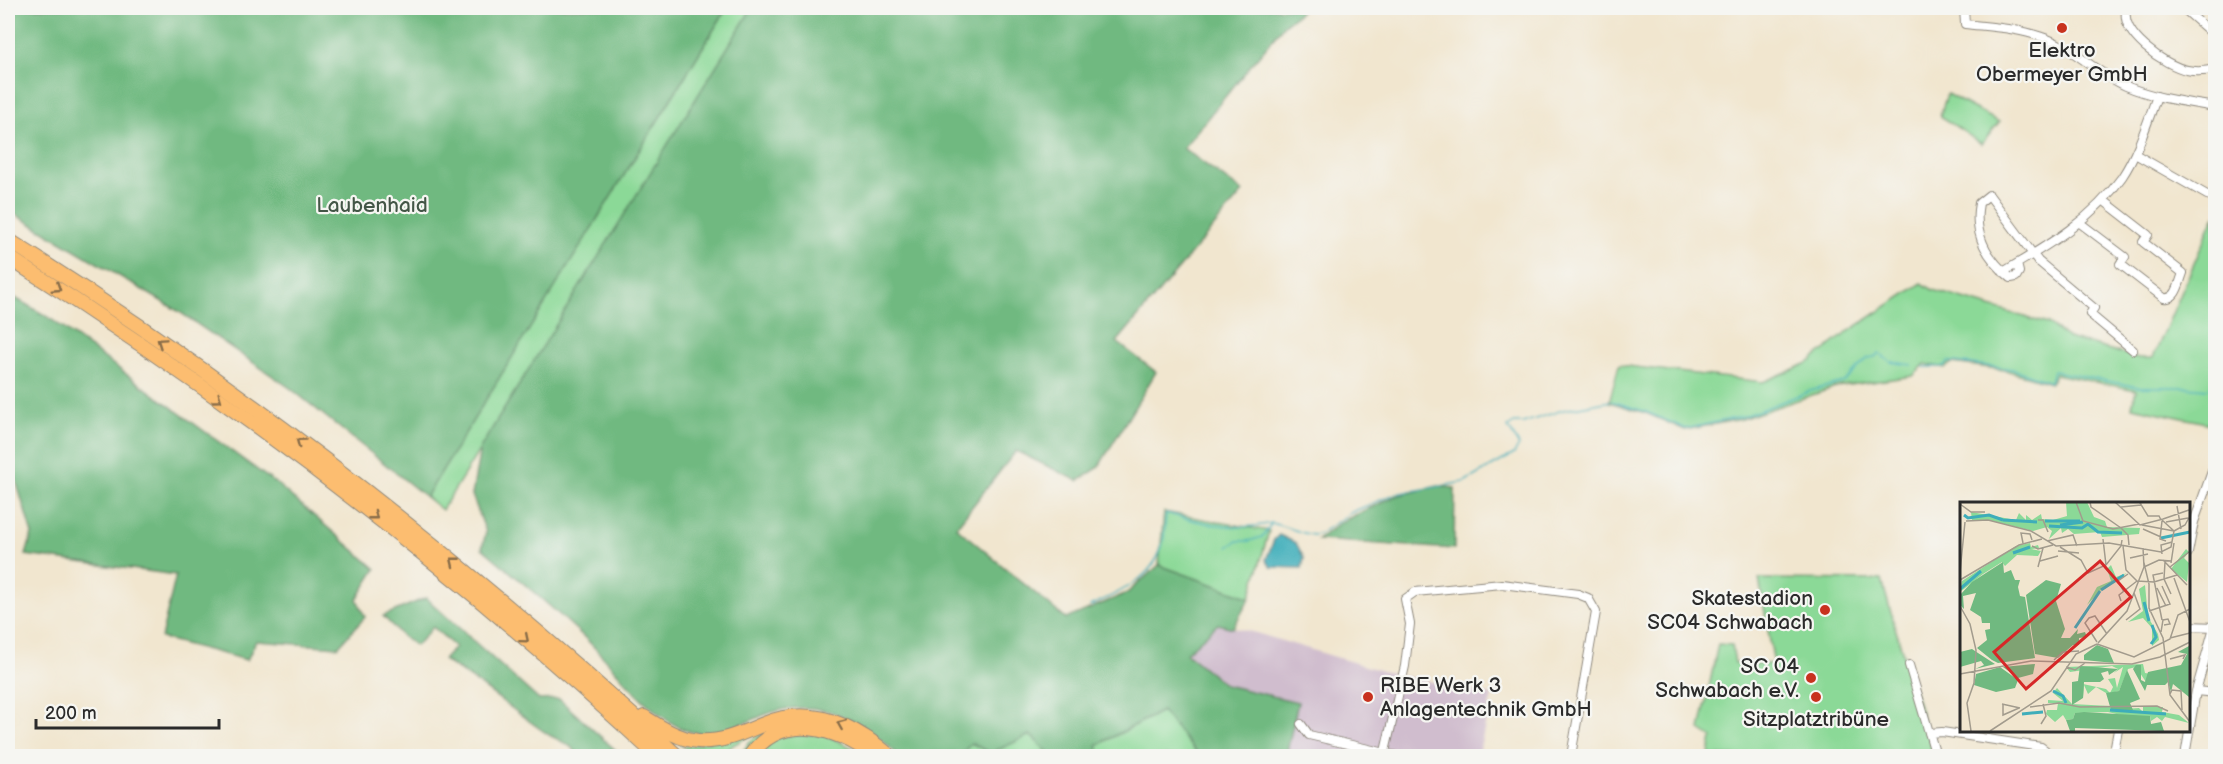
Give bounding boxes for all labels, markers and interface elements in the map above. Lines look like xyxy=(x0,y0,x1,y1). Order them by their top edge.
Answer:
marker: Elektro Obermeyer GmbH xyxy=(2055,21,2069,35)
place label: Elektro Obermeyer GmbH xyxy=(1976,38,2148,87)
park label: Laubenhaid xyxy=(316,193,428,218)
one-way arrow xyxy=(51,281,61,293)
one-way arrow xyxy=(157,338,168,349)
one-way arrow xyxy=(211,392,222,403)
one-way arrow xyxy=(295,438,306,449)
inset map xyxy=(1960,502,2190,731)
one-way arrow xyxy=(367,508,378,519)
one-way arrow xyxy=(450,558,461,569)
place label: Skatestadion SC04 Schwabach xyxy=(1647,586,1813,635)
marker: Skatestadion SC04 Schwabach xyxy=(1818,603,1832,617)
one-way arrow xyxy=(518,632,529,643)
place label: SC 04 Schwabach e.V. xyxy=(1655,654,1799,703)
marker: SC 04 Schwabach e.V. xyxy=(1804,671,1818,685)
place label: RIBE Werk 3 Anlagentechnik GmbH xyxy=(1380,673,1592,722)
marker: RIBE Werk 3 Anlagentechnik GmbH xyxy=(1361,690,1375,704)
marker: Sitzplatztribüne xyxy=(1809,690,1823,704)
scale bar xyxy=(36,692,219,730)
text: 200 m xyxy=(45,703,97,724)
place label: Sitzplatztribüne xyxy=(1743,707,1889,732)
one-way arrow xyxy=(837,719,848,731)

